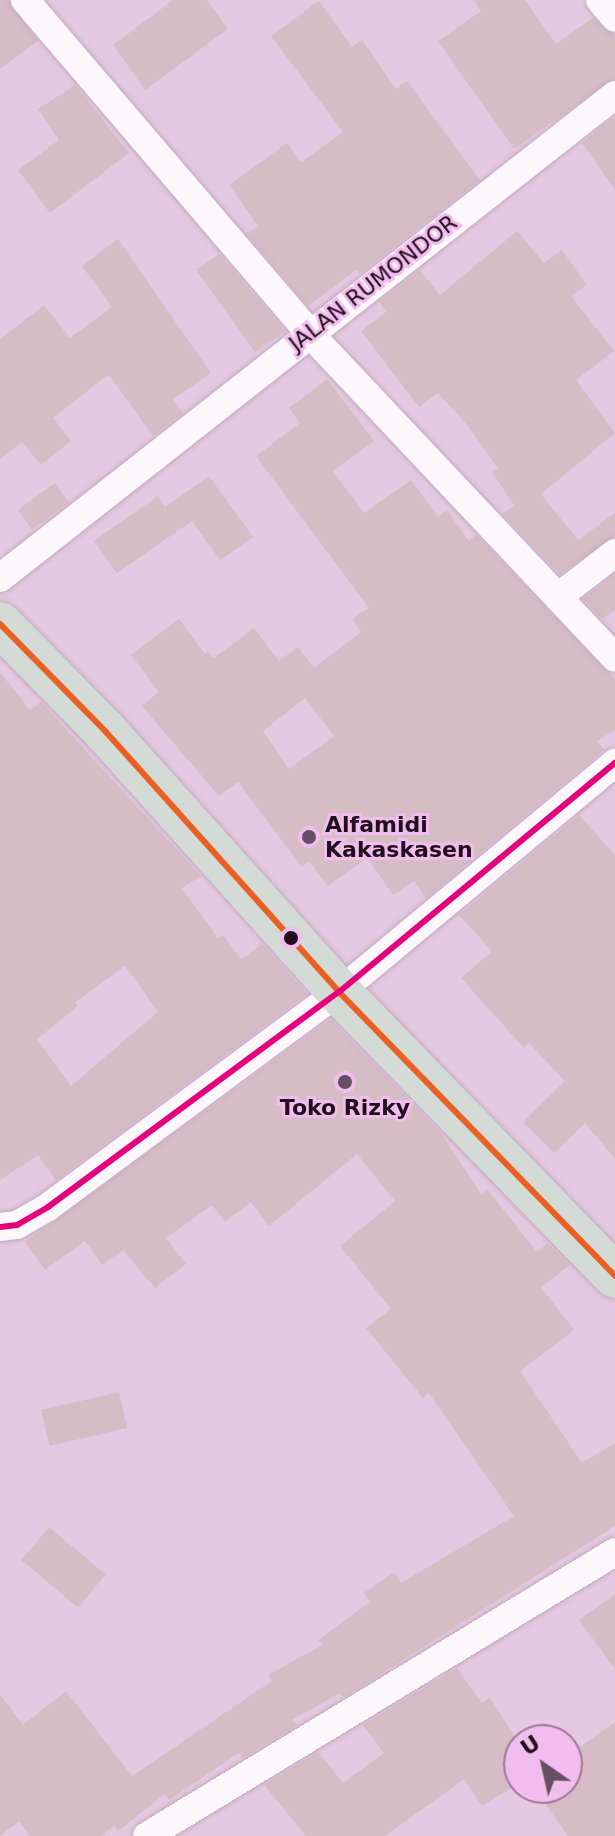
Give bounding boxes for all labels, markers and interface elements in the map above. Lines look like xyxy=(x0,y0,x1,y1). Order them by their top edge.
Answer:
street label: JALAN RUMONDOR xyxy=(284,209,462,357)
place label: Alfamidi Kakaskasen xyxy=(325,811,473,862)
marker: Alfamidi Kakaskasen xyxy=(300,828,318,846)
unlabelled marker xyxy=(283,930,299,946)
marker: Toko Rizky xyxy=(336,1073,354,1091)
place label: Toko Rizky xyxy=(280,1095,410,1121)
north arrow xyxy=(503,1724,583,1804)
text: U xyxy=(516,1730,545,1761)

